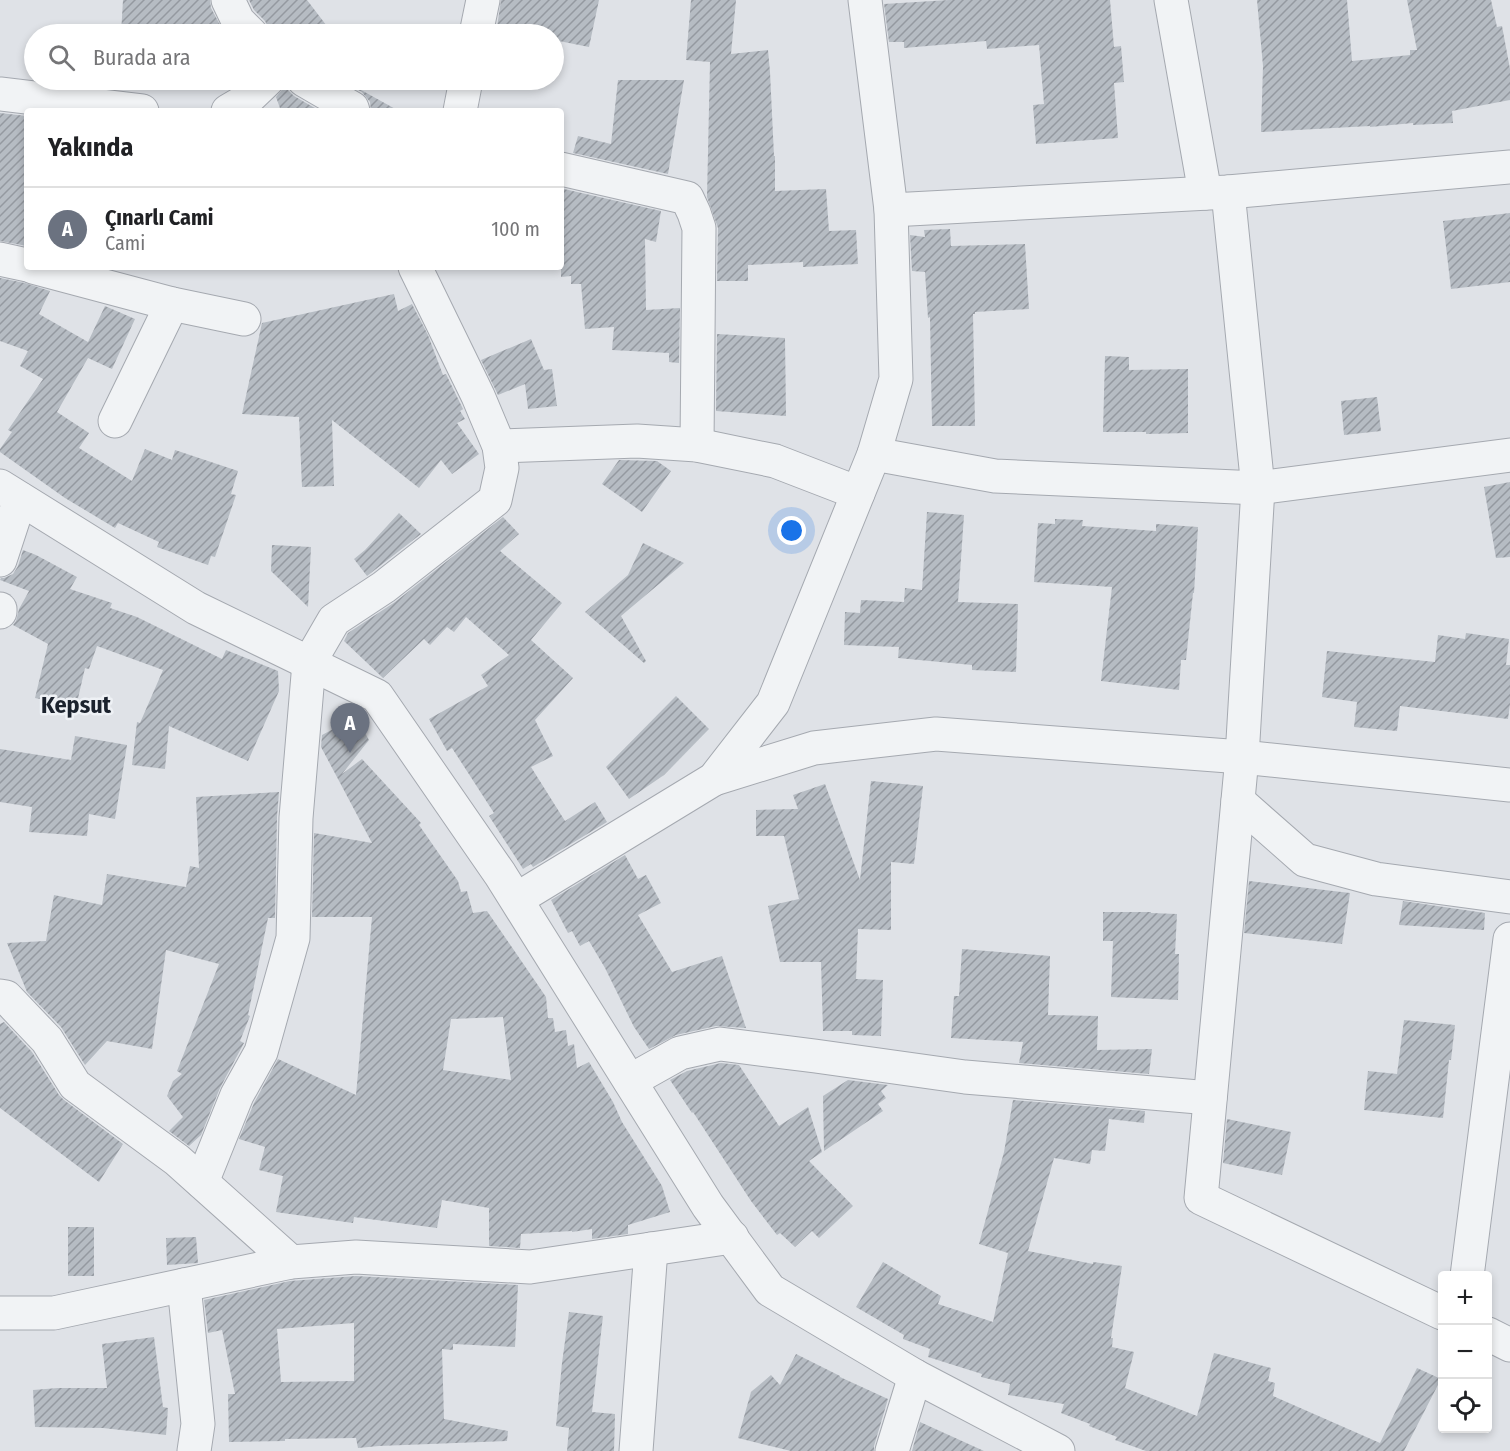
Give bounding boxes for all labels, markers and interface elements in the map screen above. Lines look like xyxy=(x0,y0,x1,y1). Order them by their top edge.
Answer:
search box xyxy=(24,24,564,90)
icon: search xyxy=(45,41,78,74)
text: Burada ara xyxy=(93,44,191,71)
text: Yakında xyxy=(48,132,133,163)
text: Çınarlı Cami xyxy=(105,204,213,231)
text: A xyxy=(62,217,73,241)
text: 100 m xyxy=(491,217,540,241)
text: Cami xyxy=(105,231,145,255)
your location xyxy=(777,516,806,545)
district label: Kepsut xyxy=(41,691,112,719)
pin: A xyxy=(330,704,370,753)
map controls xyxy=(1438,1271,1492,1433)
button: + xyxy=(1438,1271,1492,1325)
button: − xyxy=(1438,1325,1492,1379)
button: locate xyxy=(1438,1379,1492,1433)

